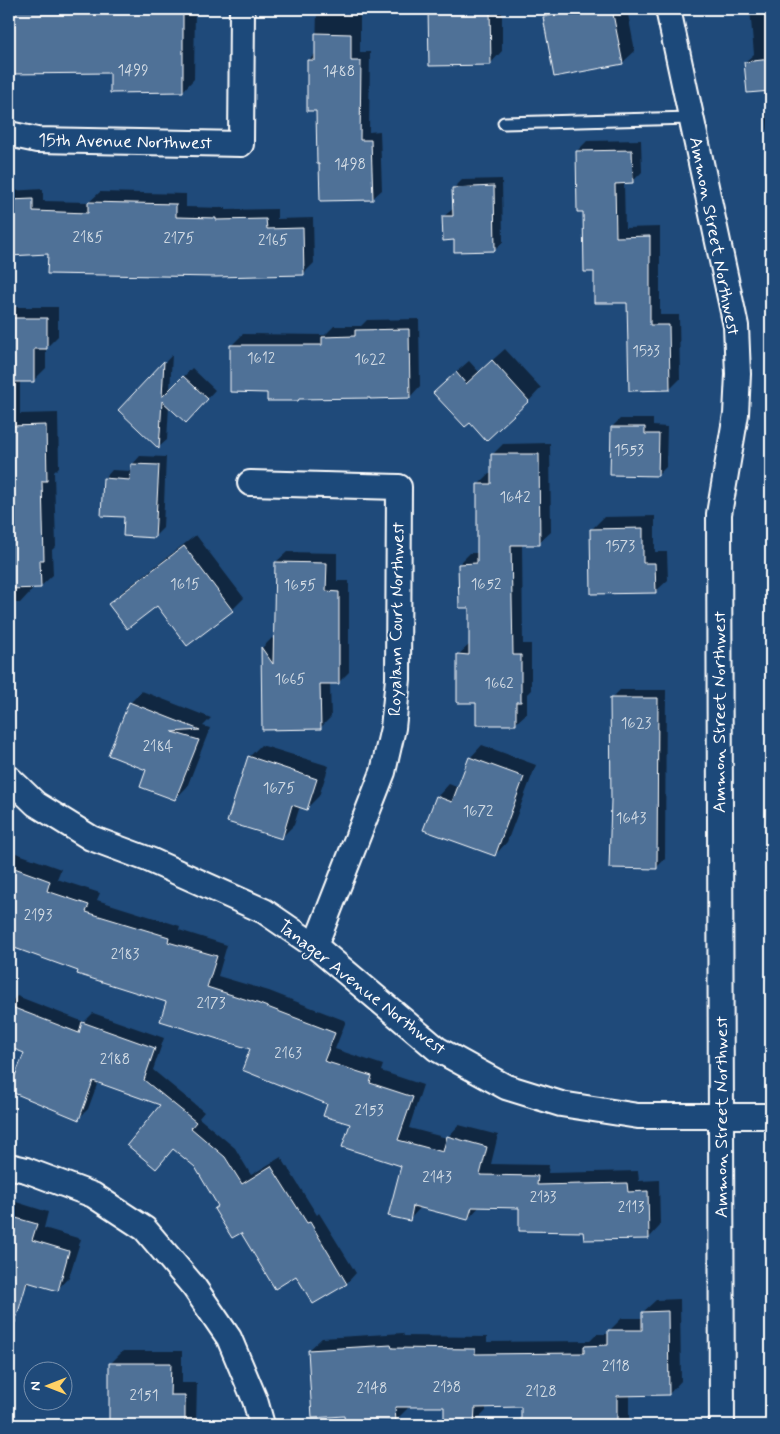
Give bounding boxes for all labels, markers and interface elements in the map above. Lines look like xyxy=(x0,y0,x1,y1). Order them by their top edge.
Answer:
house number: 1499 xyxy=(117,61,149,81)
house number: 1488 xyxy=(323,62,355,82)
street label: 15th Avenue Northwest xyxy=(38,128,213,156)
street label: Ammon Street Northwest xyxy=(683,135,745,338)
house number: 1498 xyxy=(334,155,366,175)
house number: 2185 xyxy=(73,228,103,248)
house number: 2175 xyxy=(163,229,195,249)
house number: 2165 xyxy=(258,231,288,251)
house number: 1533 xyxy=(632,342,660,362)
house number: 1612 xyxy=(247,349,275,369)
house number: 1622 xyxy=(354,350,386,370)
house number: 1553 xyxy=(614,441,644,461)
house number: 1642 xyxy=(499,488,531,508)
street label: Royalann Court Northwest xyxy=(383,521,411,716)
house number: 1573 xyxy=(605,537,635,557)
house number: 1615 xyxy=(170,575,200,595)
house number: 1652 xyxy=(471,575,501,595)
house number: 1655 xyxy=(284,576,316,596)
street label: Ammon Street Northwest xyxy=(708,611,732,813)
house number: 1665 xyxy=(274,670,306,690)
house number: 1662 xyxy=(484,674,514,694)
house number: 1623 xyxy=(621,714,652,734)
house number: 2184 xyxy=(143,737,174,757)
house number: 1675 xyxy=(263,779,295,799)
house number: 1672 xyxy=(463,802,493,822)
house number: 1643 xyxy=(616,809,647,829)
house number: 2193 xyxy=(24,906,52,926)
street label: Tanager Avenue Northwest xyxy=(272,915,451,1062)
house number: 2183 xyxy=(111,945,140,965)
house number: 2173 xyxy=(197,994,226,1014)
street label: Ammon Street Northwest xyxy=(710,1016,734,1218)
house number: 2163 xyxy=(274,1044,302,1064)
house number: 2188 xyxy=(100,1050,130,1070)
house number: 2153 xyxy=(355,1101,384,1121)
house number: 2143 xyxy=(422,1168,452,1188)
house number: 2133 xyxy=(530,1188,557,1208)
house number: 2113 xyxy=(618,1198,644,1218)
house number: 2118 xyxy=(602,1357,630,1377)
north arrow xyxy=(22,1362,72,1412)
house number: 2138 xyxy=(433,1378,461,1398)
house number: 2148 xyxy=(356,1379,388,1399)
text: N xyxy=(27,1381,45,1391)
house number: 2128 xyxy=(525,1382,557,1402)
house number: 2151 xyxy=(130,1386,158,1406)

